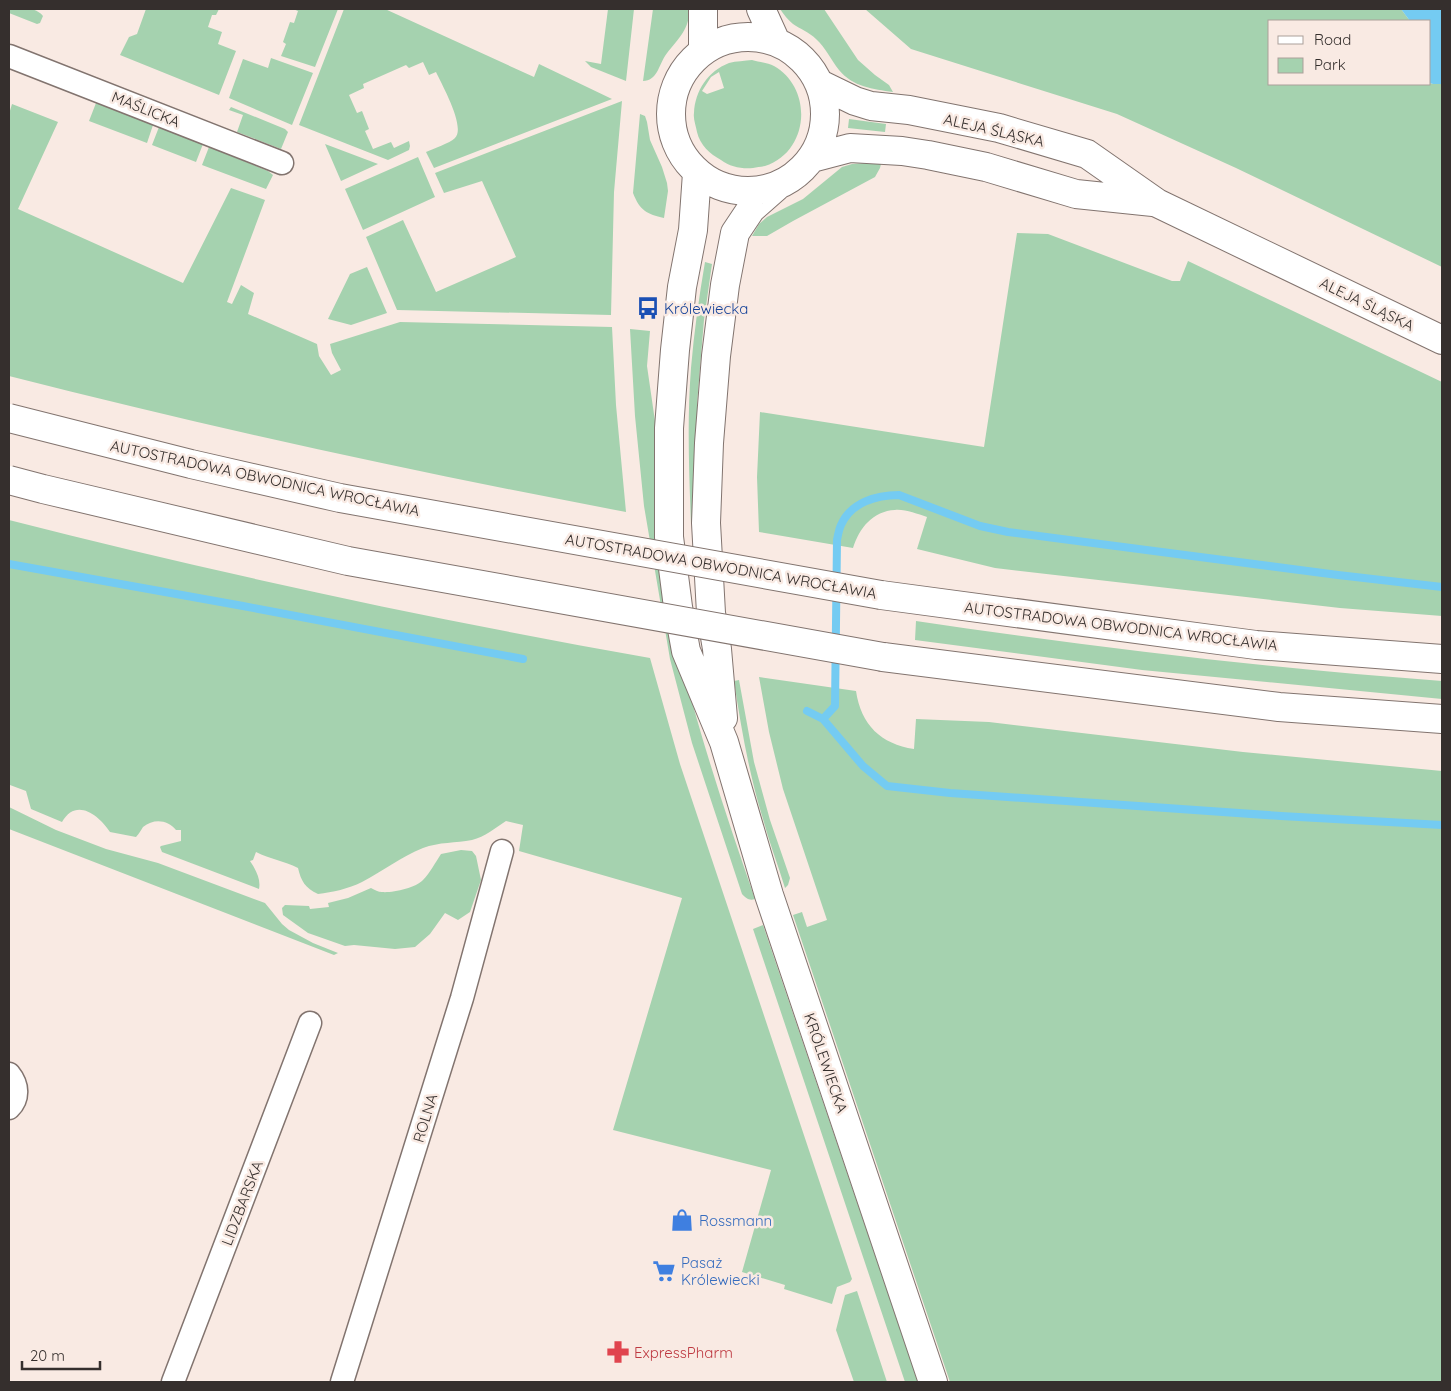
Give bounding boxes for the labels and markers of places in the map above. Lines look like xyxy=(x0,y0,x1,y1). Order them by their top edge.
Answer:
bus stop icon: Królewiecka xyxy=(635,295,661,321)
place label: Królewiecka xyxy=(664,299,748,318)
shop icon: Rossmann xyxy=(669,1207,695,1233)
place label: Rossmann xyxy=(699,1211,772,1230)
place label: Pasaż Królewiecki xyxy=(681,1253,760,1289)
supermarket icon: Pasaż Królewiecki xyxy=(651,1258,677,1284)
pharmacy icon: ExpressPharm xyxy=(605,1339,631,1365)
place label: ExpressPharm xyxy=(634,1343,733,1362)

